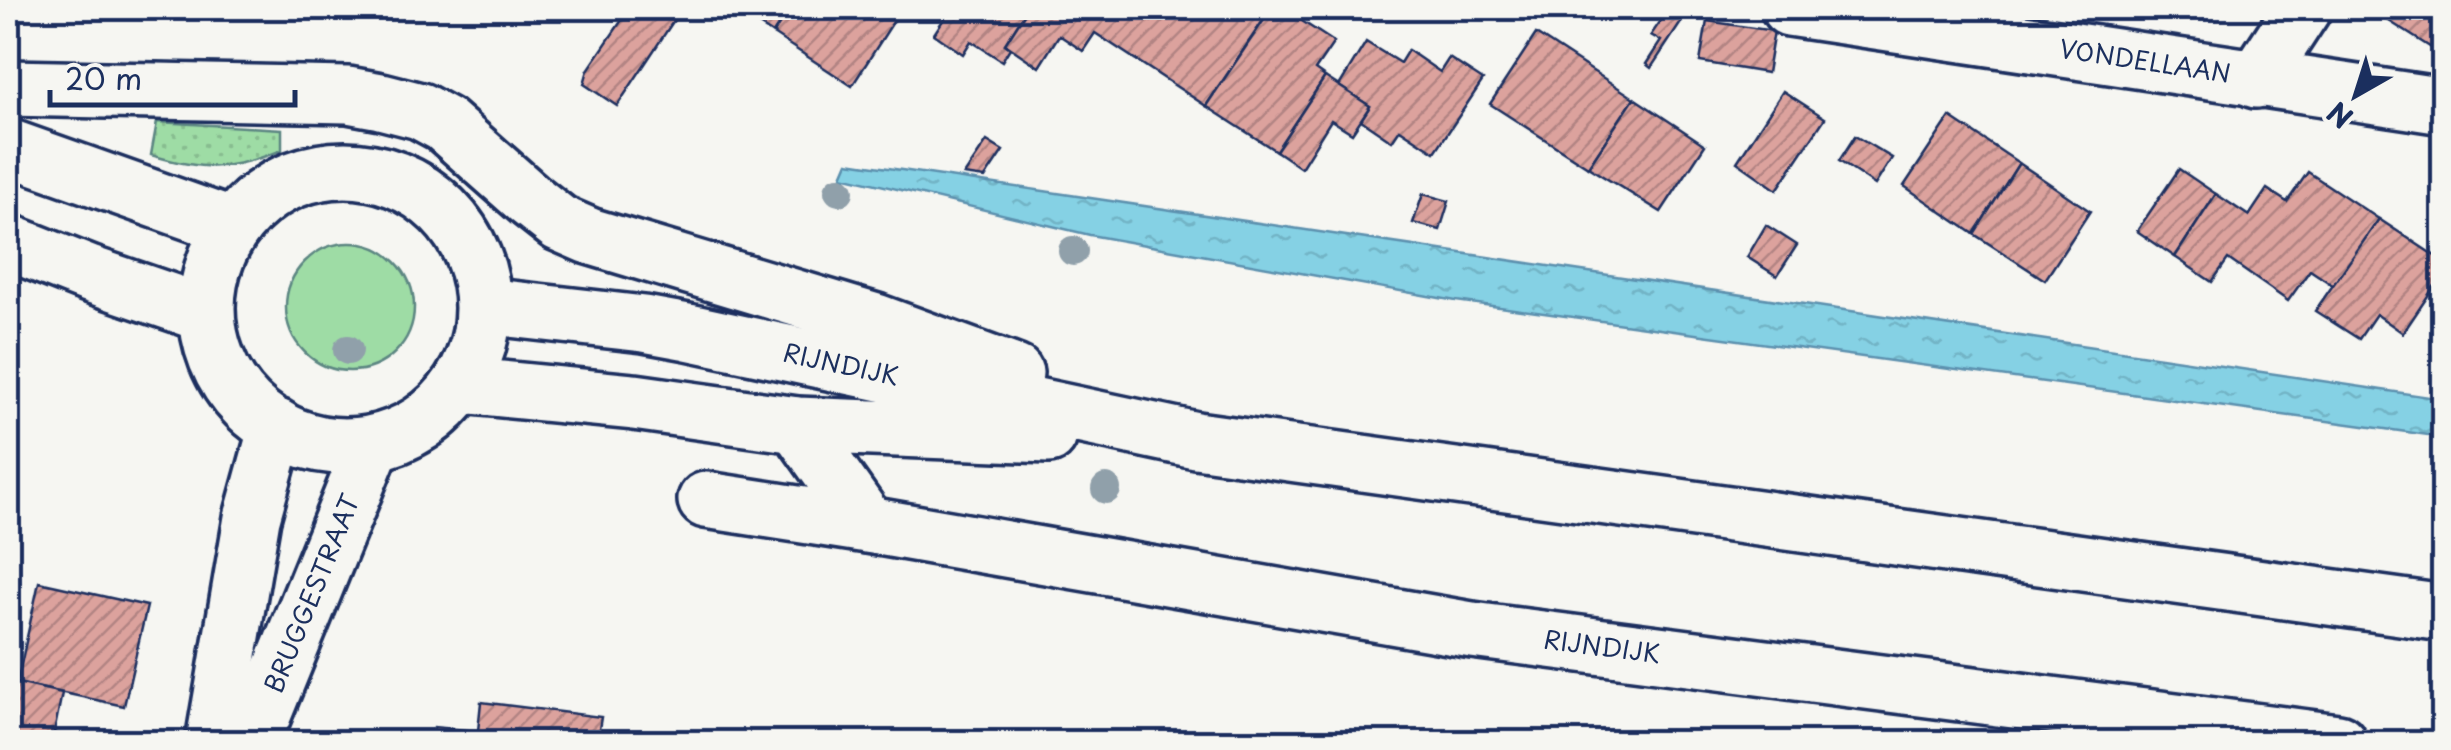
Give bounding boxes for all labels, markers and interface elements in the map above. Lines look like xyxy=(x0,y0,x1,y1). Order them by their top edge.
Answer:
street label: VONDELLAAN xyxy=(2057,29,2233,92)
scale bar xyxy=(50,45,295,107)
north arrow xyxy=(2306,45,2406,145)
text: 20 m xyxy=(65,55,142,100)
text: N xyxy=(2317,92,2361,139)
street label: RIJNDIJK xyxy=(780,333,902,394)
street label: BRUGGESTRAAT xyxy=(254,488,369,698)
street label: RIJNDIJK xyxy=(1541,619,1663,672)

